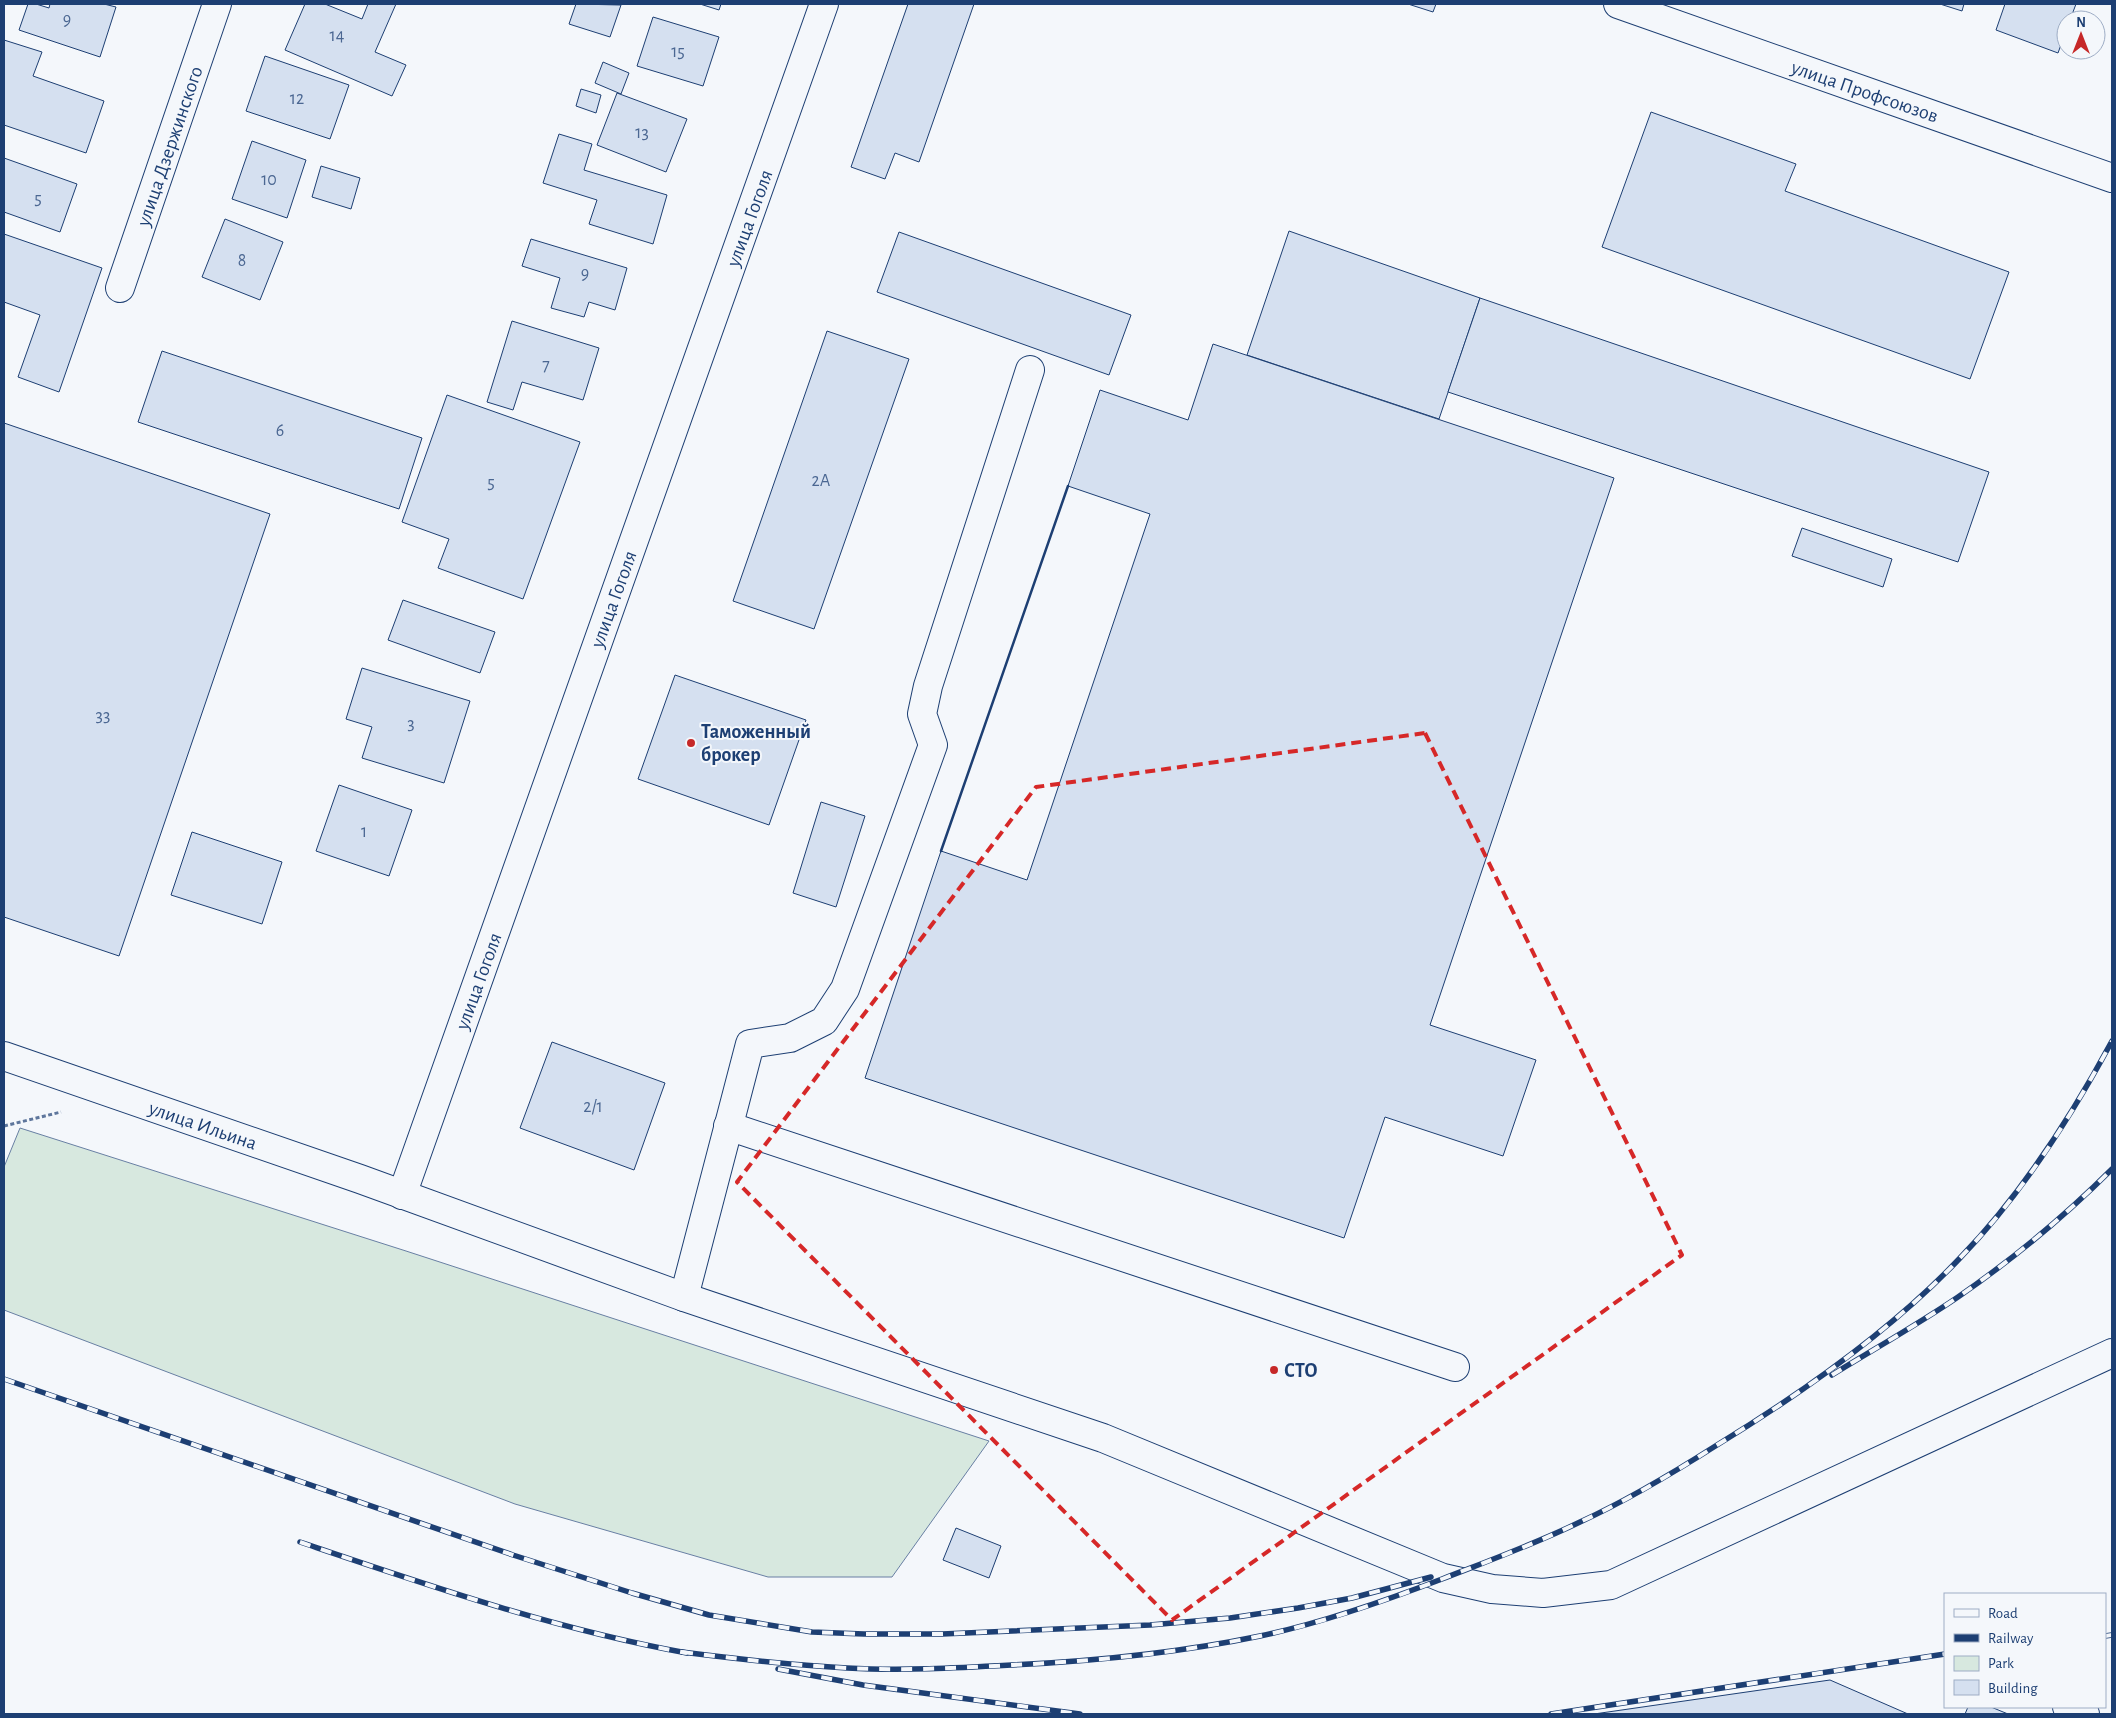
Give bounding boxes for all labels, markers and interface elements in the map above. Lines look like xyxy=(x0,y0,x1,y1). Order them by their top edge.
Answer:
north arrow xyxy=(2056,10,2106,60)
house number: 9 xyxy=(63,11,71,29)
text: N xyxy=(2076,16,2086,30)
house number: 14 xyxy=(330,27,345,45)
house number: 15 xyxy=(671,43,685,61)
street label: улица Профсоюзов xyxy=(1788,57,1941,126)
street label: улица Дзержинского xyxy=(133,64,207,230)
house number: 12 xyxy=(290,90,304,108)
house number: 13 xyxy=(635,124,649,142)
street label: улица Гоголя xyxy=(723,167,777,270)
house number: 10 xyxy=(261,171,277,189)
house number: 5 xyxy=(34,190,42,208)
house number: 8 xyxy=(238,252,246,270)
house number: 9 xyxy=(581,265,589,283)
house number: 7 xyxy=(542,357,550,375)
house number: 6 xyxy=(276,422,284,440)
house number: 2А xyxy=(812,472,831,490)
house number: 5 xyxy=(487,474,495,492)
street label: улица Гоголя xyxy=(587,548,641,651)
house number: 33 xyxy=(96,707,110,725)
house number: 3 xyxy=(407,715,415,733)
place label: Таможенный брокер xyxy=(701,722,811,765)
marker: Таможенный брокер xyxy=(685,737,697,749)
house number: 1 xyxy=(361,823,367,841)
street label: улица Гоголя xyxy=(452,930,506,1033)
street label: улица Ильина xyxy=(145,1098,259,1154)
house number: 2/1 xyxy=(583,1098,603,1116)
place label: СТО xyxy=(1284,1361,1318,1381)
marker: СТО xyxy=(1268,1364,1280,1376)
legend xyxy=(1944,1593,2106,1708)
text: Road xyxy=(1988,1606,2018,1621)
text: Railway xyxy=(1988,1631,2034,1646)
text: Park xyxy=(1988,1656,2014,1671)
text: Building xyxy=(1988,1681,2038,1696)

